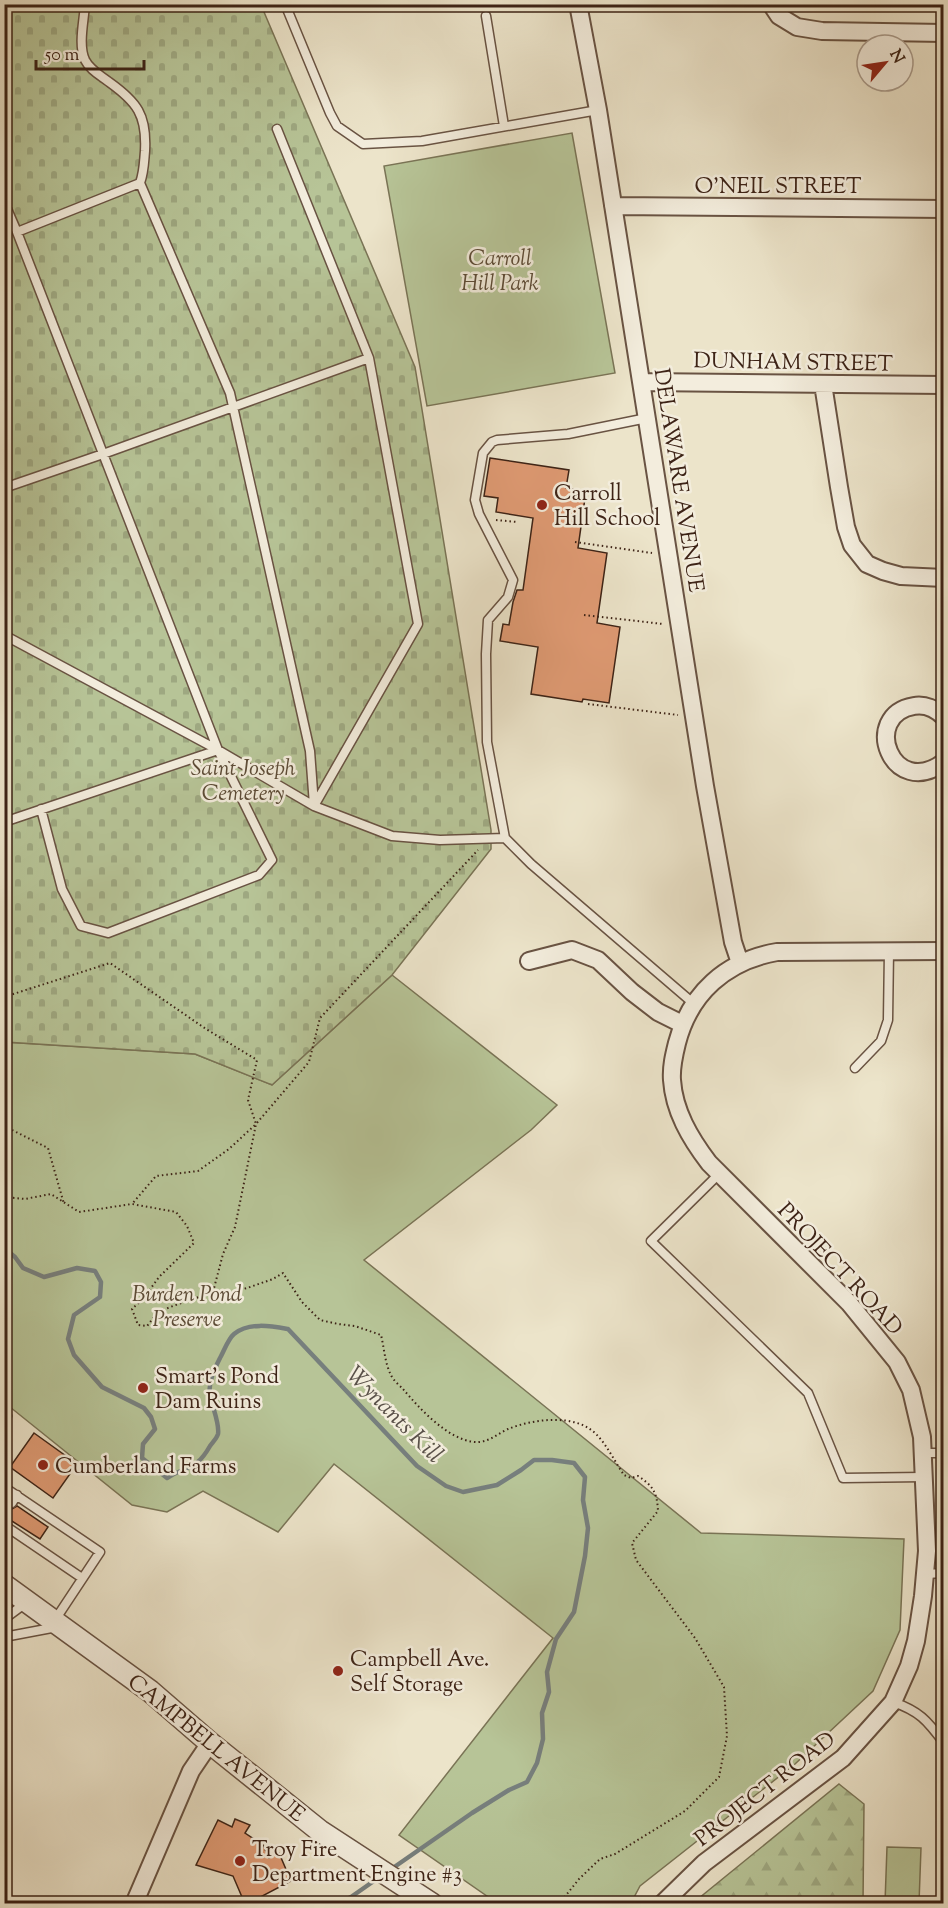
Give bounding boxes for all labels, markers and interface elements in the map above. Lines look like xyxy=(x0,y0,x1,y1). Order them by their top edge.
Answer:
scale bar xyxy=(36,33,144,71)
north arrow xyxy=(855,33,915,93)
text: 50 m xyxy=(44,43,80,69)
text: N xyxy=(883,46,909,68)
street label: O'NEIL STREET xyxy=(694,172,862,204)
park label: Carroll Hill Park xyxy=(461,244,539,301)
street label: DUNHAM STREET xyxy=(693,346,893,382)
street label: DELAWARE AVENUE xyxy=(644,366,711,595)
place label: Carroll Hill School xyxy=(554,479,660,536)
marker: Carroll Hill School xyxy=(535,498,549,512)
park label: Saint Joseph Cemetery xyxy=(191,754,296,811)
street label: PROJECT ROAD xyxy=(769,1196,909,1344)
park label: Burden Pond Preserve xyxy=(132,1280,242,1337)
water label: Wynants Kill xyxy=(337,1359,450,1472)
place label: Smart's Pond Dam Ruins xyxy=(155,1362,279,1419)
marker: Smart's Pond Dam Ruins xyxy=(136,1381,150,1395)
place label: Cumberland Farms xyxy=(55,1452,236,1484)
marker: Cumberland Farms xyxy=(36,1458,50,1472)
place label: Campbell Ave. Self Storage xyxy=(350,1645,489,1702)
marker: Campbell Ave. Self Storage xyxy=(331,1664,345,1678)
street label: CAMPBELL AVENUE xyxy=(119,1668,311,1831)
street label: PROJECT ROAD xyxy=(688,1725,843,1856)
place label: Troy Fire Department Engine #3 xyxy=(252,1835,462,1892)
marker: Troy Fire Department Engine #3 xyxy=(233,1854,247,1868)

